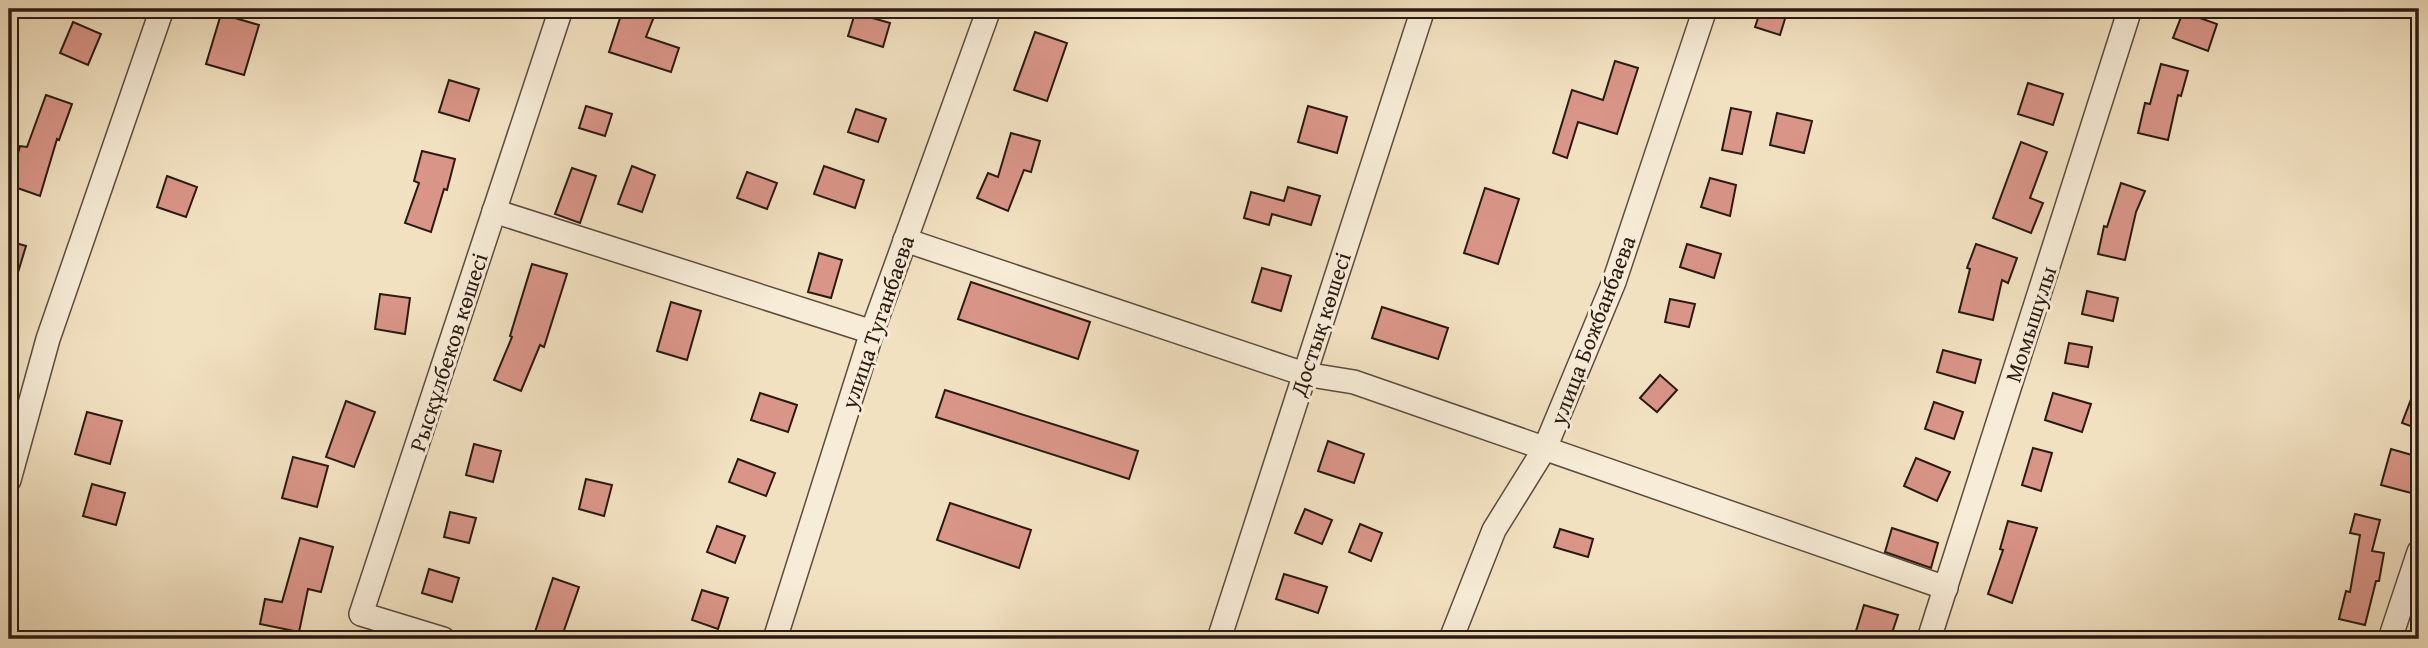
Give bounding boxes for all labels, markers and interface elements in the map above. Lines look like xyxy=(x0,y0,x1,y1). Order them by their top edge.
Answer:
street label: улица Божбанбаева xyxy=(1540,230,1643,430)
street label: улица Туганбаева xyxy=(832,231,922,414)
street label: Рысқұлбеков көшесі xyxy=(400,248,496,456)
street label: Достық көшесі xyxy=(1281,248,1359,401)
street label: Момышулы xyxy=(1996,262,2064,386)

